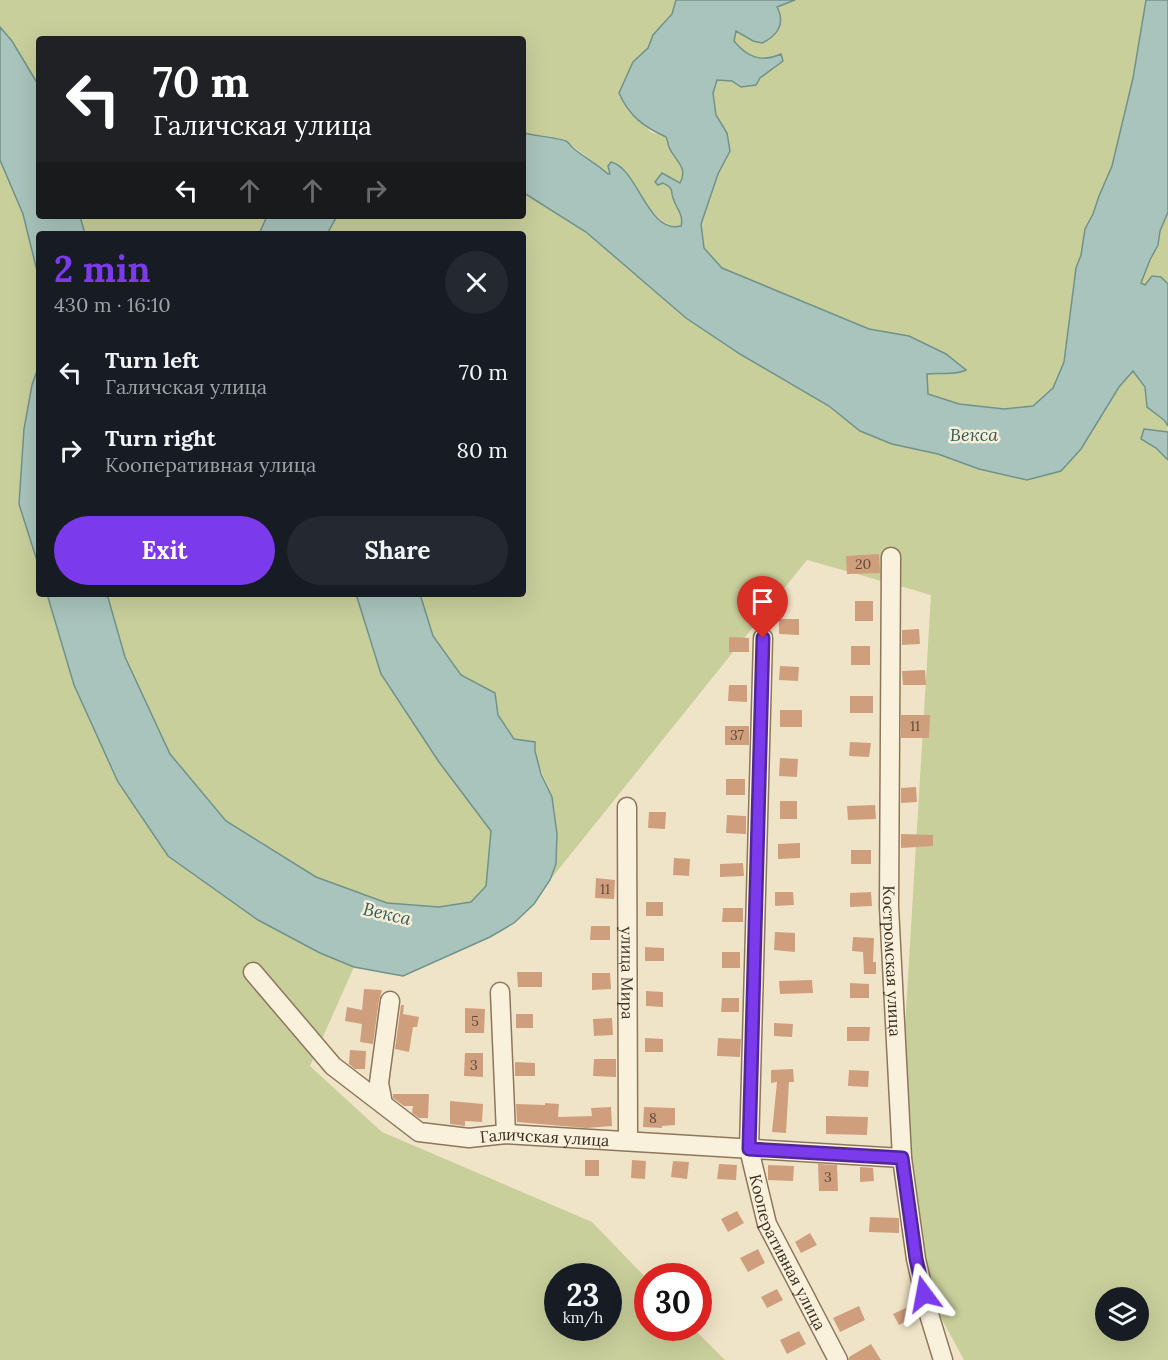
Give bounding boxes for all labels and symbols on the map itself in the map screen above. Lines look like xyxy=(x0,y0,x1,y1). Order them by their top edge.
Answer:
water label: Векса xyxy=(950,423,998,446)
house number: 20 xyxy=(855,555,871,573)
pin xyxy=(737,576,788,638)
house number: 11 xyxy=(910,717,920,735)
house number: 37 xyxy=(730,726,745,744)
house number: 11 xyxy=(600,880,610,898)
street label: Костромская улица xyxy=(879,885,906,1037)
water label: Векса xyxy=(361,897,413,930)
street label: улица Мира xyxy=(617,927,638,1019)
house number: 5 xyxy=(471,1012,479,1030)
house number: 3 xyxy=(470,1056,478,1074)
house number: 8 xyxy=(649,1109,657,1127)
street label: Галичская улица xyxy=(479,1124,610,1150)
house number: 3 xyxy=(824,1168,832,1186)
street label: Кооперативная улица xyxy=(745,1172,831,1334)
position arrow xyxy=(892,1262,956,1326)
speed limit sign: 30 xyxy=(634,1263,712,1341)

